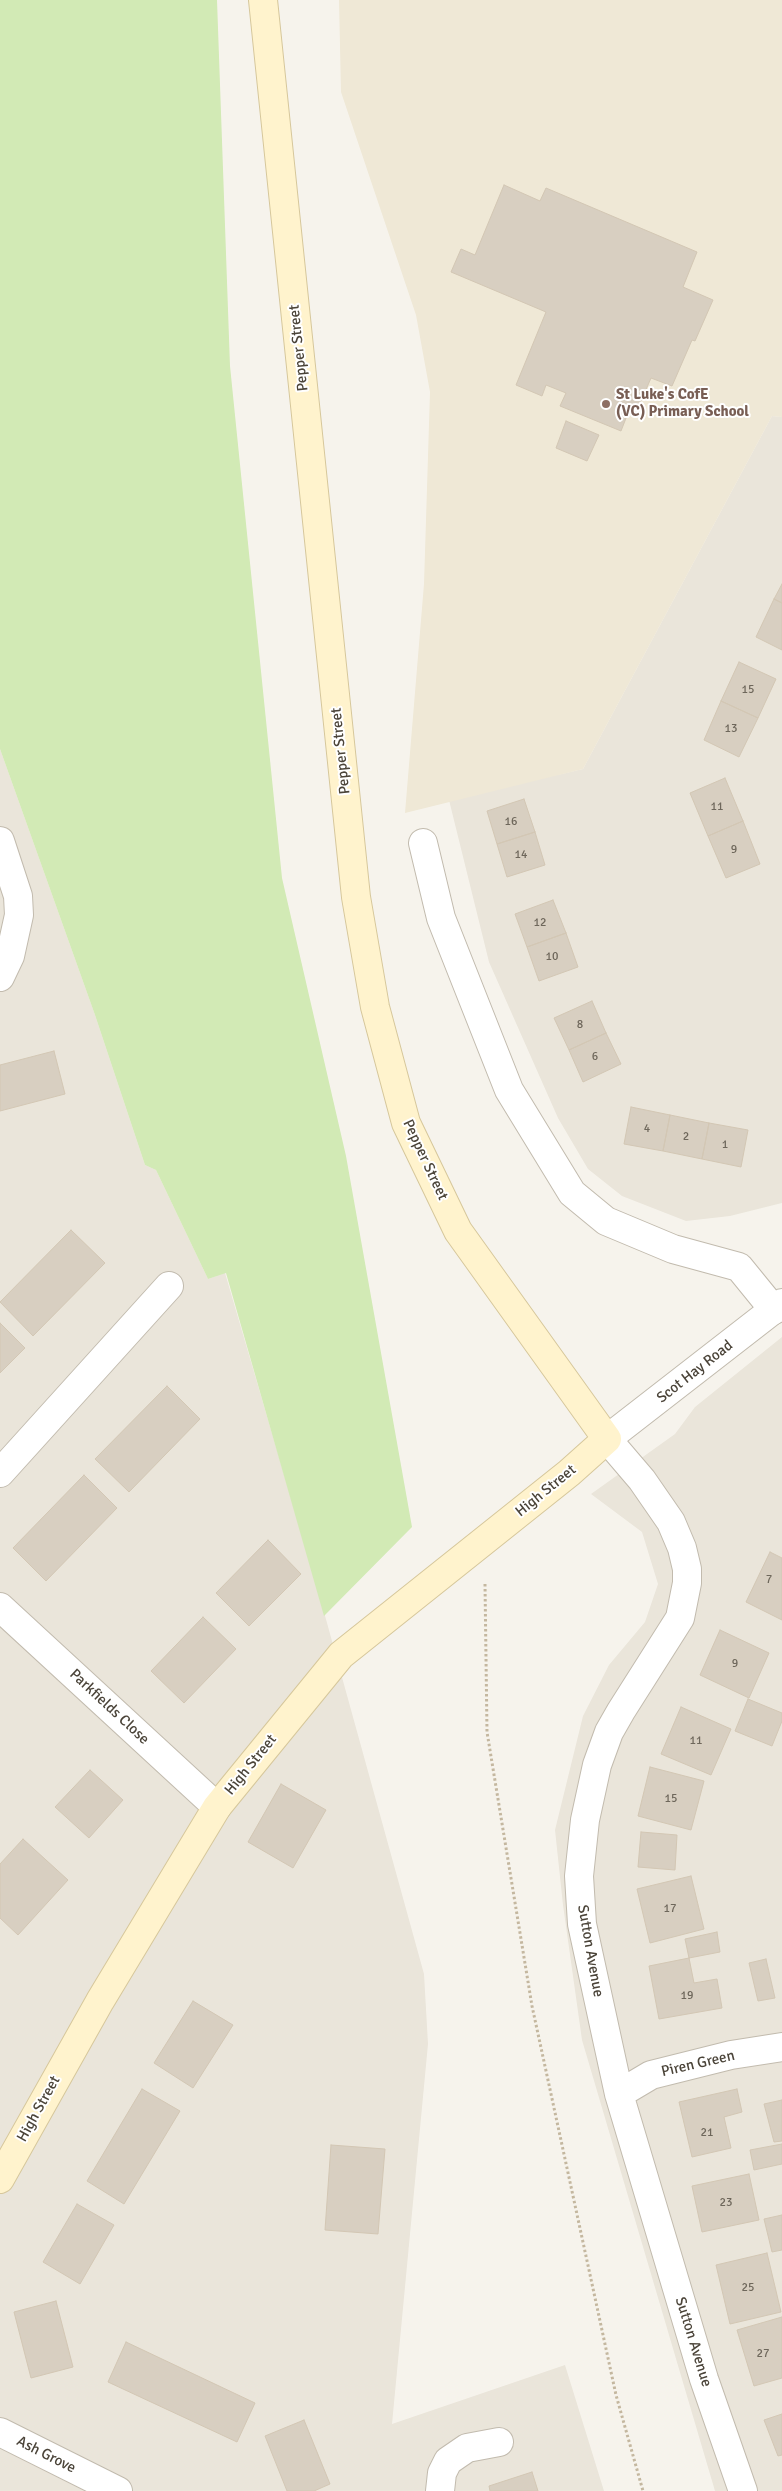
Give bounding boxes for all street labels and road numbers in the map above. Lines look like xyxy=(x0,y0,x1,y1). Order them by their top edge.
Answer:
street label: Pepper Street xyxy=(286,304,312,392)
street label: Pepper Street xyxy=(328,707,354,795)
street label: Pepper Street xyxy=(398,1117,452,1203)
street label: Scot Hay Road xyxy=(653,1337,737,1407)
street label: High Street xyxy=(512,1461,580,1521)
street label: Parkfields Close xyxy=(65,1666,153,1748)
street label: High Street xyxy=(221,1731,281,1799)
street label: Sutton Avenue xyxy=(573,1904,607,1998)
street label: Piren Green xyxy=(659,2047,737,2081)
street label: High Street xyxy=(14,2073,64,2145)
street label: Sutton Avenue xyxy=(671,2295,715,2389)
street label: Ash Grove xyxy=(13,2432,79,2478)

